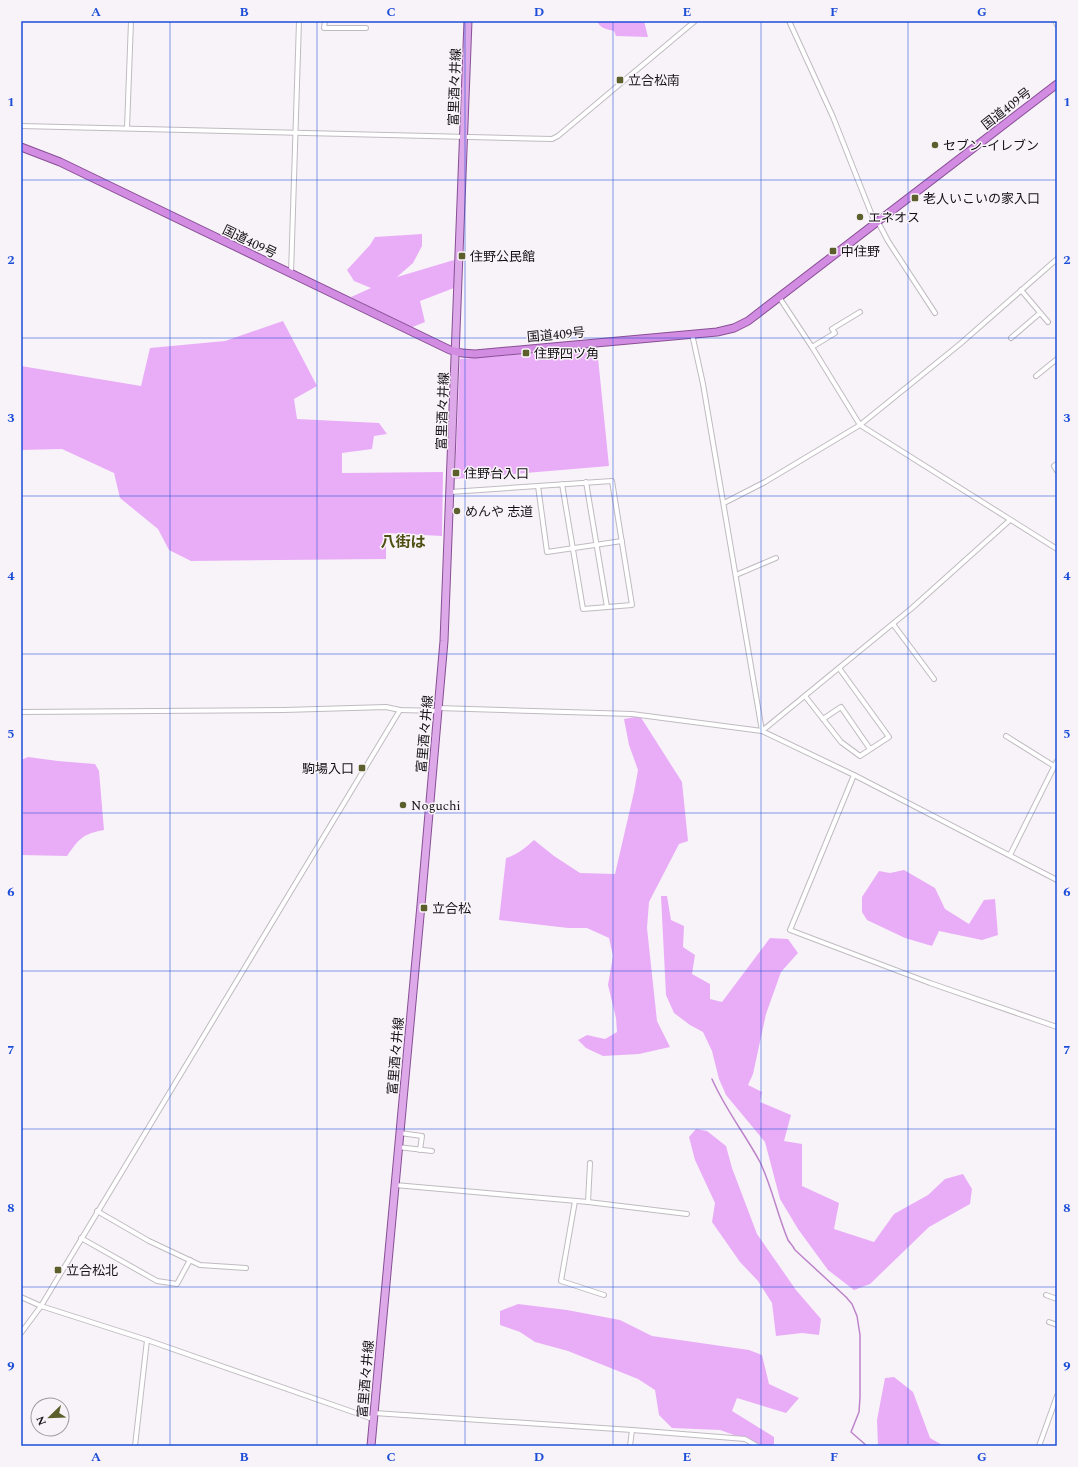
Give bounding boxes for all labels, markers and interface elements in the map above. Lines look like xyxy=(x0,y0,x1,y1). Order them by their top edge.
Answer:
text: A xyxy=(91,2,101,22)
text: B xyxy=(239,2,249,22)
text: C xyxy=(386,2,396,22)
text: D xyxy=(534,2,544,22)
text: E xyxy=(683,2,692,22)
text: F xyxy=(830,2,838,22)
text: G xyxy=(977,2,987,22)
street label: 富里酒々井線 xyxy=(444,48,466,126)
place label: 立合松南 xyxy=(628,71,680,91)
marker: 立合松南 xyxy=(615,75,625,85)
street label: 国道409号 xyxy=(977,83,1036,135)
text: 1 xyxy=(7,92,15,112)
text: 1 xyxy=(1063,92,1071,112)
place label: セブン-イレブン xyxy=(943,136,1039,156)
marker: セブン-イレブン xyxy=(930,140,940,150)
place label: 老人いこいの家入口 xyxy=(923,189,1040,209)
marker: 老人いこいの家入口 xyxy=(910,193,920,203)
place label: エネオス xyxy=(868,208,920,228)
marker: エネオス xyxy=(855,212,865,222)
street label: 国道409号 xyxy=(219,220,280,264)
place label: 中住野 xyxy=(841,242,880,262)
marker: 中住野 xyxy=(828,246,838,256)
place label: 住野公民館 xyxy=(470,247,535,267)
text: 2 xyxy=(7,250,15,270)
text: 2 xyxy=(1063,250,1071,270)
marker: 住野公民館 xyxy=(457,251,467,261)
street label: 国道409号 xyxy=(526,322,586,348)
place label: 住野四ツ角 xyxy=(534,344,599,364)
marker: 住野四ツ角 xyxy=(521,348,531,358)
street label: 富里酒々井線 xyxy=(432,372,454,450)
text: 3 xyxy=(7,408,15,428)
text: 3 xyxy=(1063,408,1071,428)
place label: 住野台入口 xyxy=(464,464,529,484)
marker: 住野台入口 xyxy=(451,468,461,478)
place label: めんや 志道 xyxy=(465,502,533,522)
marker: めんや 志道 xyxy=(452,506,462,516)
district label: 八街は xyxy=(380,531,426,554)
text: 4 xyxy=(7,566,15,586)
text: 4 xyxy=(1063,566,1071,586)
street label: 富里酒々井線 xyxy=(412,694,438,774)
text: 5 xyxy=(7,724,15,744)
text: 5 xyxy=(1063,724,1071,744)
place label: 駒場入口 xyxy=(302,759,354,779)
marker: 駒場入口 xyxy=(357,763,367,773)
place label: Noguchi xyxy=(411,796,461,816)
marker: Noguchi xyxy=(398,800,408,810)
text: 6 xyxy=(7,882,15,902)
text: 6 xyxy=(1063,882,1071,902)
place label: 立合松 xyxy=(432,899,471,919)
marker: 立合松 xyxy=(419,903,429,913)
street label: 富里酒々井線 xyxy=(383,1016,409,1096)
text: 7 xyxy=(7,1040,15,1060)
text: 7 xyxy=(1063,1040,1071,1060)
text: 8 xyxy=(7,1198,15,1218)
text: 8 xyxy=(1063,1198,1071,1218)
place label: 立合松北 xyxy=(66,1261,118,1281)
marker: 立合松北 xyxy=(53,1265,63,1275)
street label: 富里酒々井線 xyxy=(353,1339,379,1419)
text: 9 xyxy=(7,1356,15,1376)
text: 9 xyxy=(1063,1356,1071,1376)
north arrow xyxy=(30,1397,70,1437)
text: N xyxy=(32,1413,51,1428)
text: A xyxy=(91,1447,101,1467)
text: B xyxy=(239,1447,249,1467)
text: C xyxy=(386,1447,396,1467)
text: D xyxy=(534,1447,544,1467)
text: E xyxy=(683,1447,692,1467)
text: F xyxy=(830,1447,838,1467)
text: G xyxy=(977,1447,987,1467)

